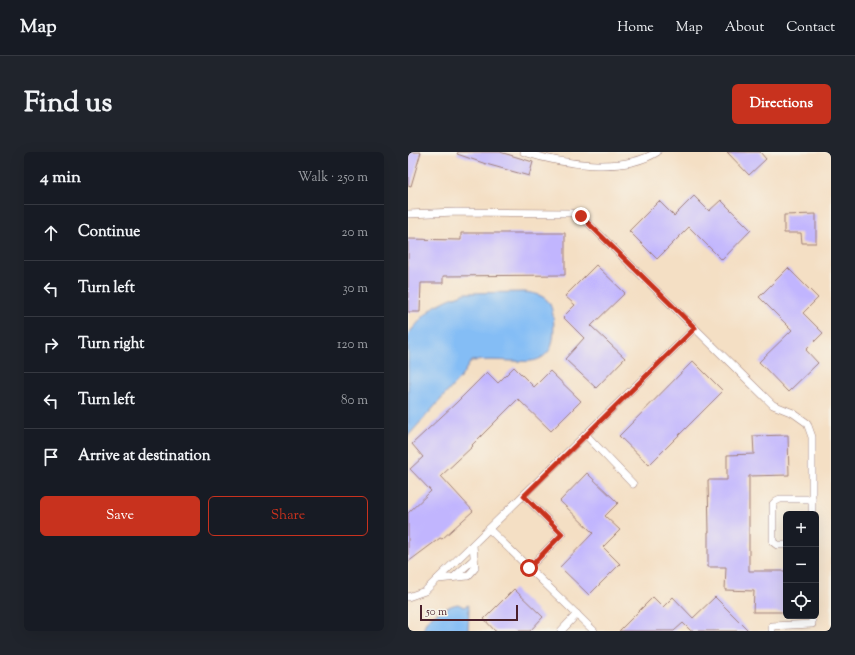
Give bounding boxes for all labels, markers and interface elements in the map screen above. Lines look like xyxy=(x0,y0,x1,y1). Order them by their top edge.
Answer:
text: Map xyxy=(20,14,57,41)
text: Home xyxy=(617,18,654,38)
text: Map xyxy=(676,18,703,38)
text: About xyxy=(725,18,764,38)
text: Contact xyxy=(786,18,835,38)
text: Find us xyxy=(24,84,112,124)
button: Directions xyxy=(732,84,831,124)
text: 4 min xyxy=(40,166,81,190)
text: Walk · 250 m xyxy=(298,169,368,187)
route end xyxy=(572,207,590,225)
icon: ahead xyxy=(40,222,62,244)
text: Continue xyxy=(78,222,140,243)
text: 20 m xyxy=(342,224,368,242)
icon: left xyxy=(40,278,62,300)
text: Turn left xyxy=(78,278,135,299)
text: 30 m xyxy=(342,280,368,298)
icon: right xyxy=(40,334,62,356)
text: Turn right xyxy=(78,334,144,355)
text: 120 m xyxy=(337,336,368,354)
icon: left xyxy=(40,390,62,412)
text: Turn left xyxy=(78,390,135,411)
text: 80 m xyxy=(341,392,368,410)
icon: arrive xyxy=(40,446,62,468)
text: Arrive at destination xyxy=(78,446,211,467)
button: Save xyxy=(40,496,200,536)
button: Share xyxy=(208,496,368,536)
map controls xyxy=(783,511,819,619)
button: + xyxy=(783,511,819,547)
button: − xyxy=(783,547,819,583)
route start xyxy=(520,559,538,577)
button: locate xyxy=(783,583,819,619)
scale bar xyxy=(420,603,518,622)
text: 50 m xyxy=(426,604,447,620)

